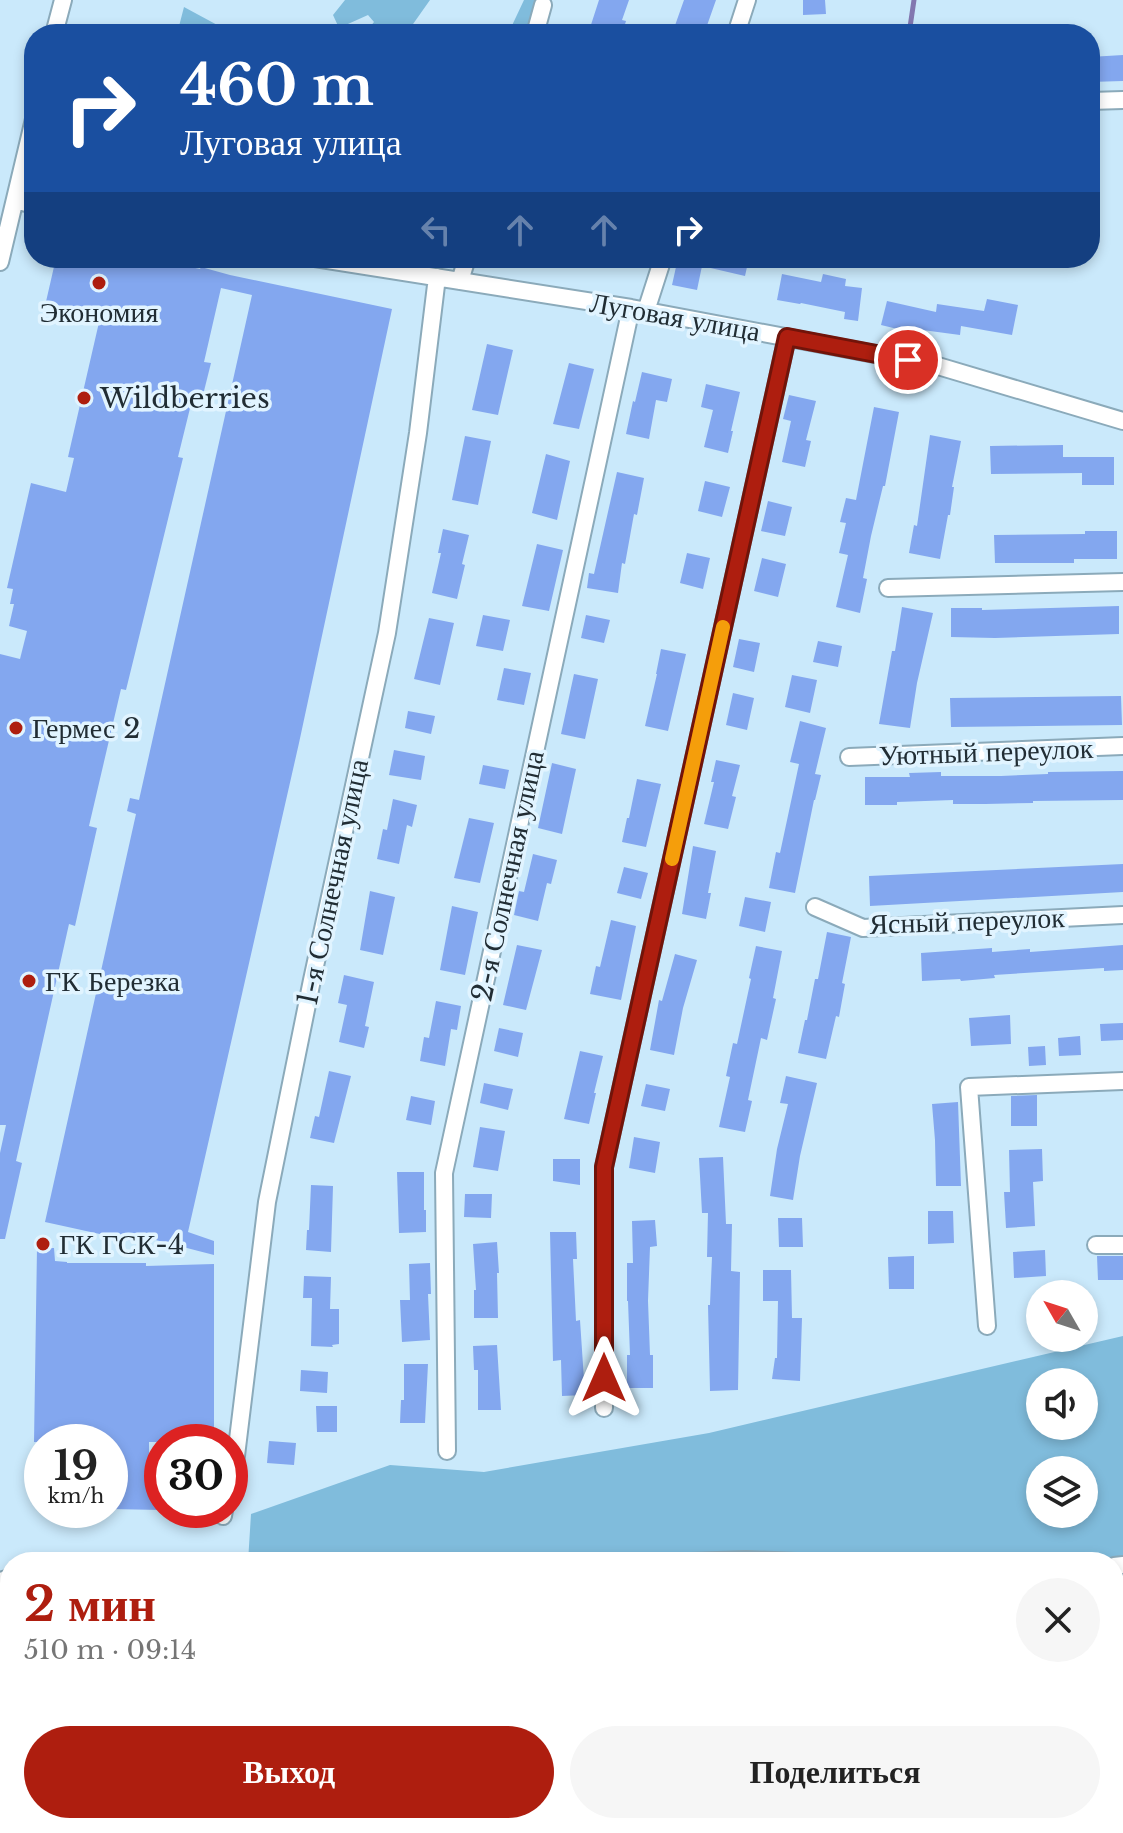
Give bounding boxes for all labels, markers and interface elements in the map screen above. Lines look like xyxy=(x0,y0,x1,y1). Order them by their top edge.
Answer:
text: 460 m xyxy=(180,51,374,120)
icon: right xyxy=(48,56,152,160)
text: Луговая улица xyxy=(180,120,402,165)
icon: left xyxy=(414,208,458,252)
icon: ahead xyxy=(498,208,542,252)
icon: ahead xyxy=(582,208,626,252)
icon: right xyxy=(666,208,710,252)
marker: Экономия xyxy=(90,274,108,292)
street label: Луговая улица xyxy=(587,285,763,349)
place label: Экономия xyxy=(40,295,158,330)
pin xyxy=(874,326,942,394)
icon: arrive xyxy=(886,338,930,382)
place label: Wildberries xyxy=(99,381,270,416)
marker: Wildberries xyxy=(75,389,93,407)
place label: Гермес 2 xyxy=(32,711,141,746)
marker: Гермес 2 xyxy=(7,719,25,737)
street label: Уютный переулок xyxy=(878,731,1094,773)
street label: 2-я Солнечная улица xyxy=(464,747,552,1005)
street label: 1-я Солнечная улица xyxy=(290,755,376,1008)
street label: Ясный переулок xyxy=(869,900,1066,942)
place label: ГК Березка xyxy=(45,964,180,999)
marker: ГК Березка xyxy=(20,972,38,990)
place label: ГК ГСК-4 xyxy=(59,1227,184,1262)
marker: ГК ГСК-4 xyxy=(34,1235,52,1253)
north arrow xyxy=(1026,1280,1098,1352)
map controls xyxy=(1026,1280,1098,1528)
position arrow xyxy=(562,1336,646,1420)
button: sound xyxy=(1026,1368,1098,1440)
speed limit sign: 30 xyxy=(144,1424,248,1528)
text: 19 xyxy=(54,1441,98,1491)
button: layers xyxy=(1026,1456,1098,1528)
text: km/h xyxy=(48,1484,104,1508)
text: 2 мин xyxy=(24,1574,156,1634)
button: close xyxy=(1016,1578,1100,1662)
text: 510 m · 09:14 xyxy=(24,1634,196,1666)
button: Выход xyxy=(24,1726,554,1818)
button: Поделиться xyxy=(570,1726,1100,1818)

